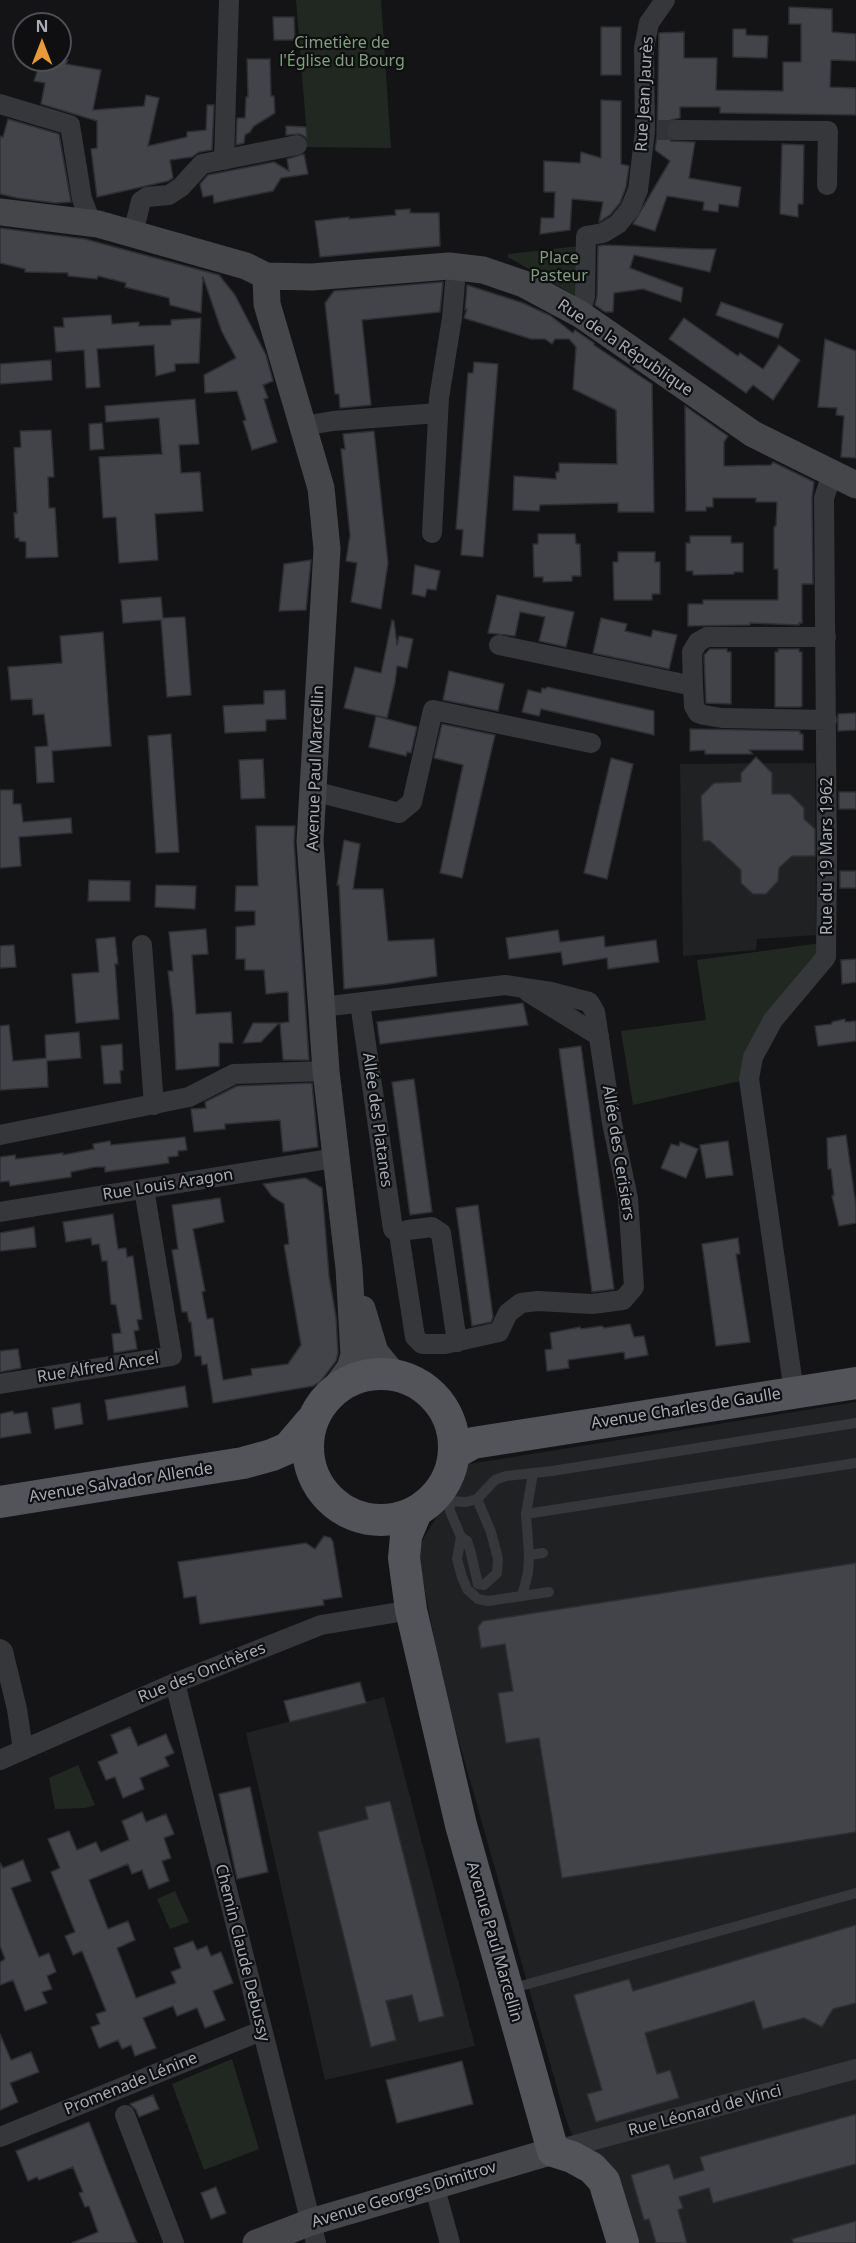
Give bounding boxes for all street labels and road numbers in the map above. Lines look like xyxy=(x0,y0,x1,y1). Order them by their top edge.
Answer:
street label: Rue Jean Jaurès xyxy=(632,36,658,152)
street label: Rue de la République xyxy=(554,296,696,400)
street label: Avenue Paul Marcellin xyxy=(304,685,328,851)
street label: Rue du 19 Mars 1962 xyxy=(817,777,837,935)
street label: Allée des Platanes xyxy=(358,1052,396,1188)
street label: Allée des Cerisiers xyxy=(598,1084,638,1222)
street label: Rue Louis Aragon xyxy=(101,1165,235,1205)
street label: Rue Alfred Ancel xyxy=(36,1349,160,1387)
street label: Avenue Charles de Gaulle xyxy=(590,1385,782,1433)
street label: Avenue Salvador Allende xyxy=(28,1459,214,1507)
street label: Rue des Onchères xyxy=(136,1639,268,1707)
street label: Avenue Paul Marcellin xyxy=(462,1860,526,2024)
street label: Chemin Claude Debussy xyxy=(211,1862,273,2044)
street label: Promenade Lénine xyxy=(62,2049,200,2119)
street label: Rue Léonard de Vinci xyxy=(626,2081,784,2141)
street label: Avenue Georges Dimitrov xyxy=(309,2158,499,2232)

